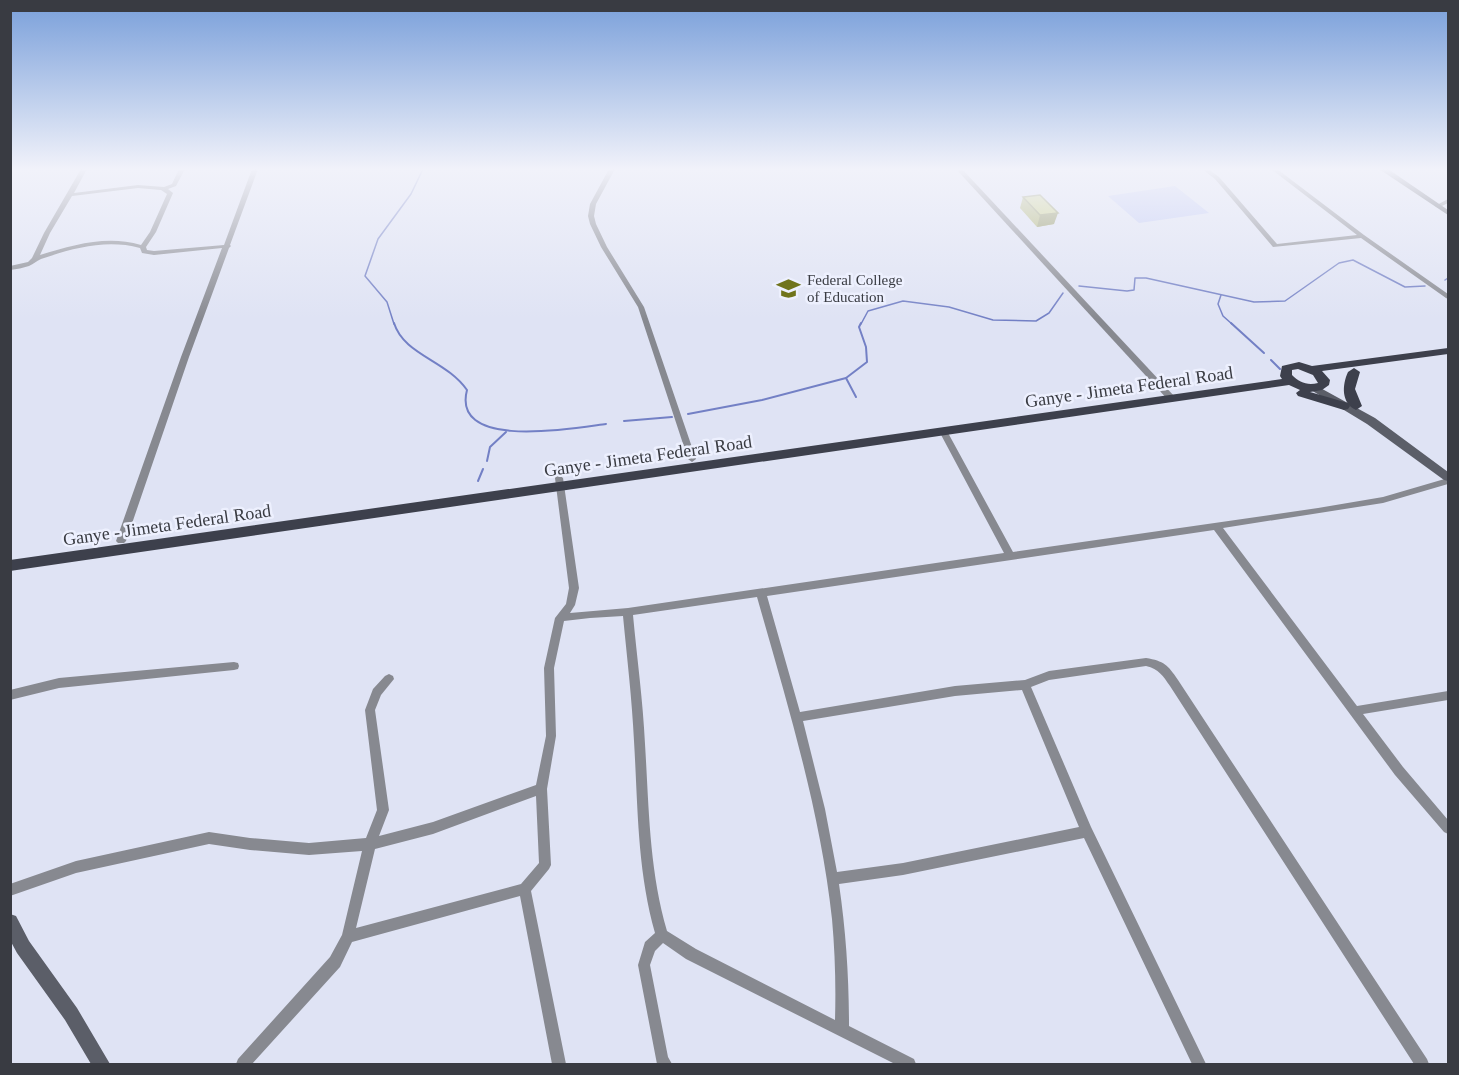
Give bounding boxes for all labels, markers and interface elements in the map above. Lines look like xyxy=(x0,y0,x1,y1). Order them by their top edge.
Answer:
place label: Federal College of Education xyxy=(807,272,903,305)
school or university icon: Federal College of Education xyxy=(776,276,802,302)
street label: Ganye - Jimeta Federal Road xyxy=(1024,362,1234,412)
street label: Ganye - Jimeta Federal Road xyxy=(543,431,753,481)
street label: Ganye - Jimeta Federal Road xyxy=(62,500,272,550)

